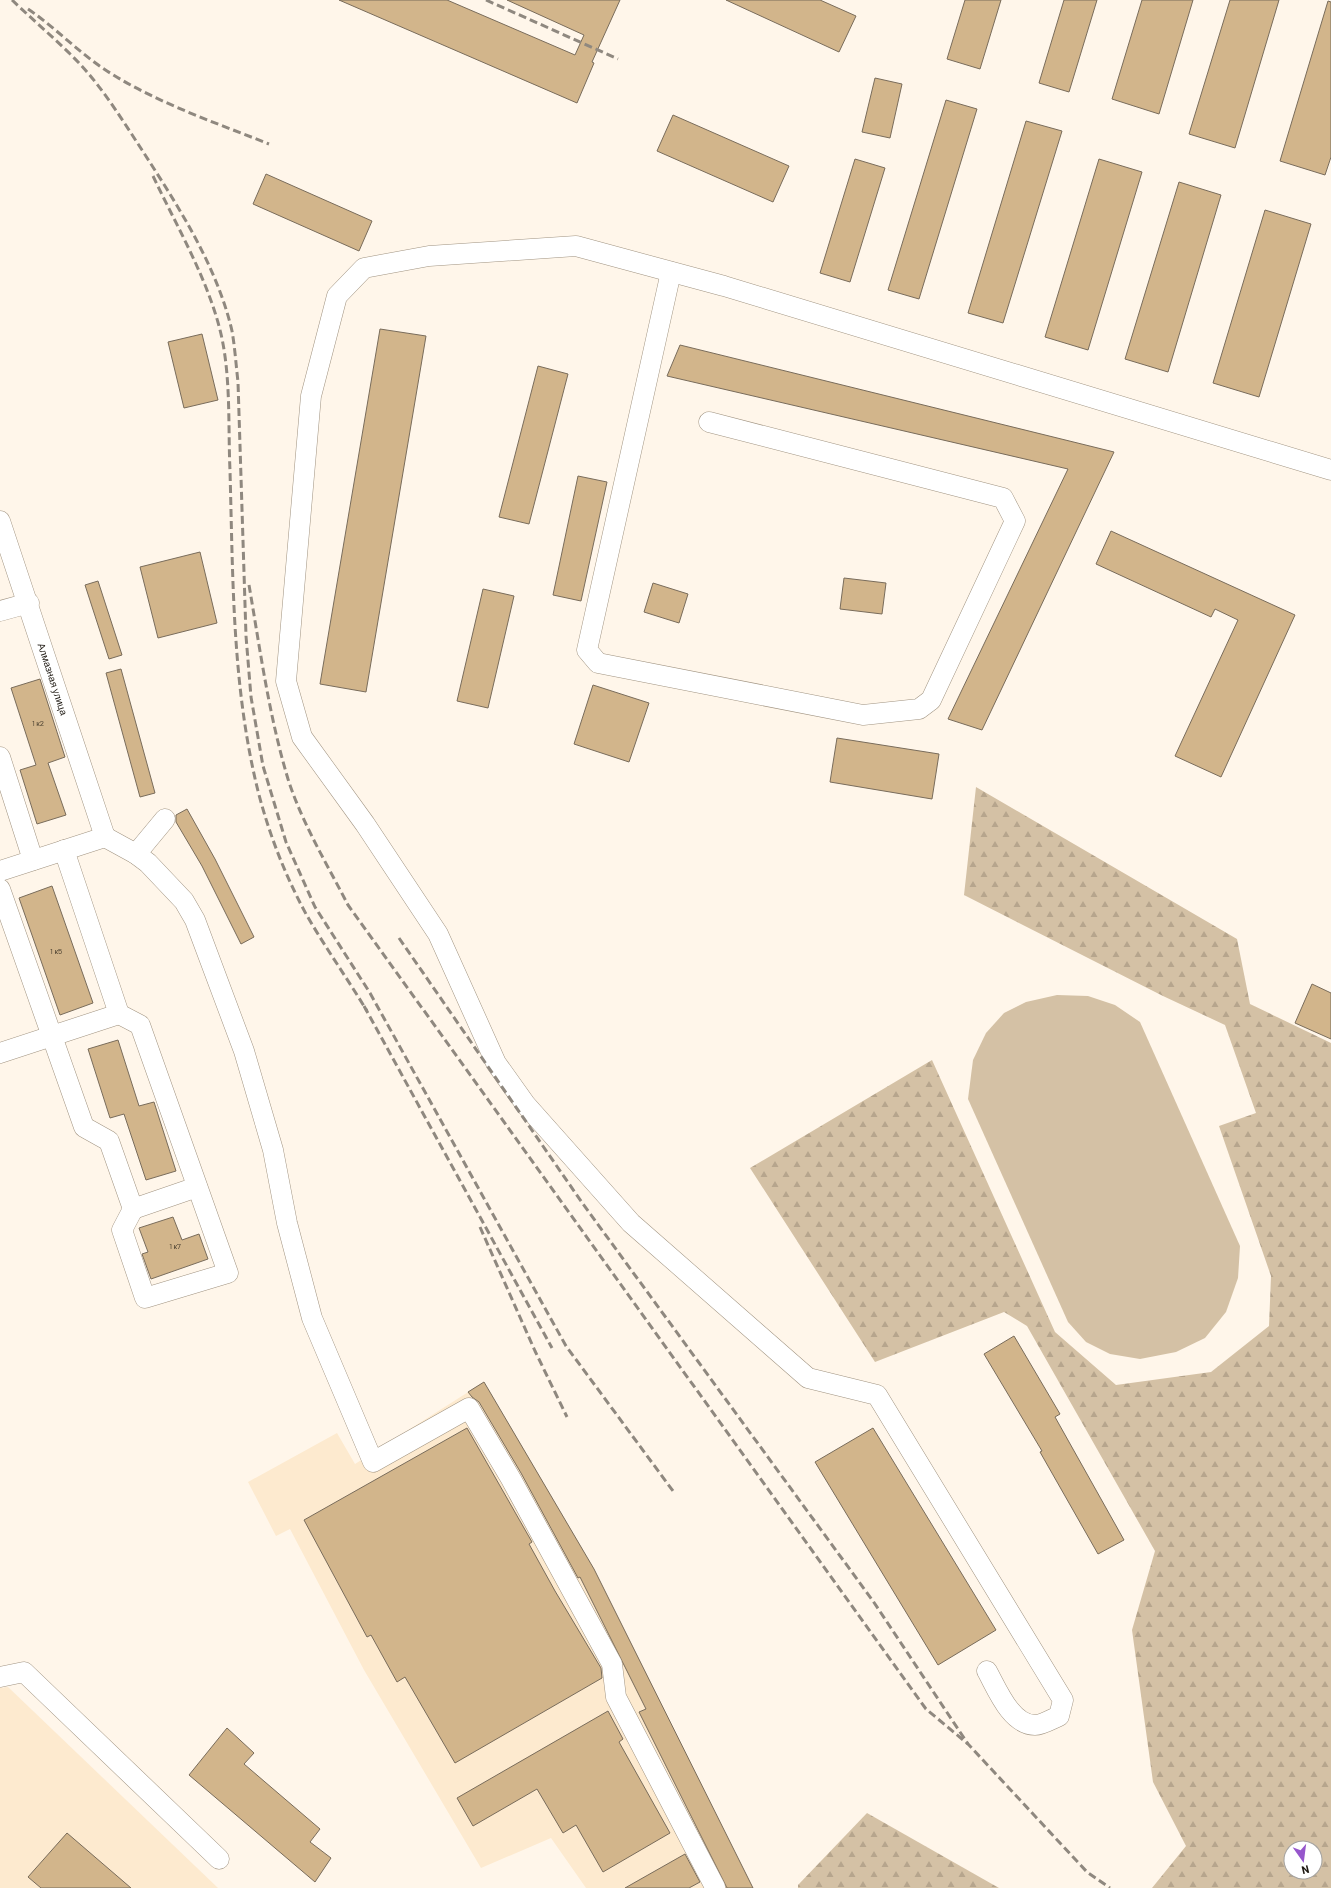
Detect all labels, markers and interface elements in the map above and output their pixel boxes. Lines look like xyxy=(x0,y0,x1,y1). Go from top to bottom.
street label: Алмазная улица xyxy=(36,641,70,717)
house number: 1 к2 xyxy=(32,718,44,728)
house number: 1 к5 xyxy=(50,946,62,956)
house number: 1 к7 xyxy=(169,1241,181,1251)
north arrow xyxy=(1283,1840,1323,1880)
text: N xyxy=(1300,1863,1311,1877)

